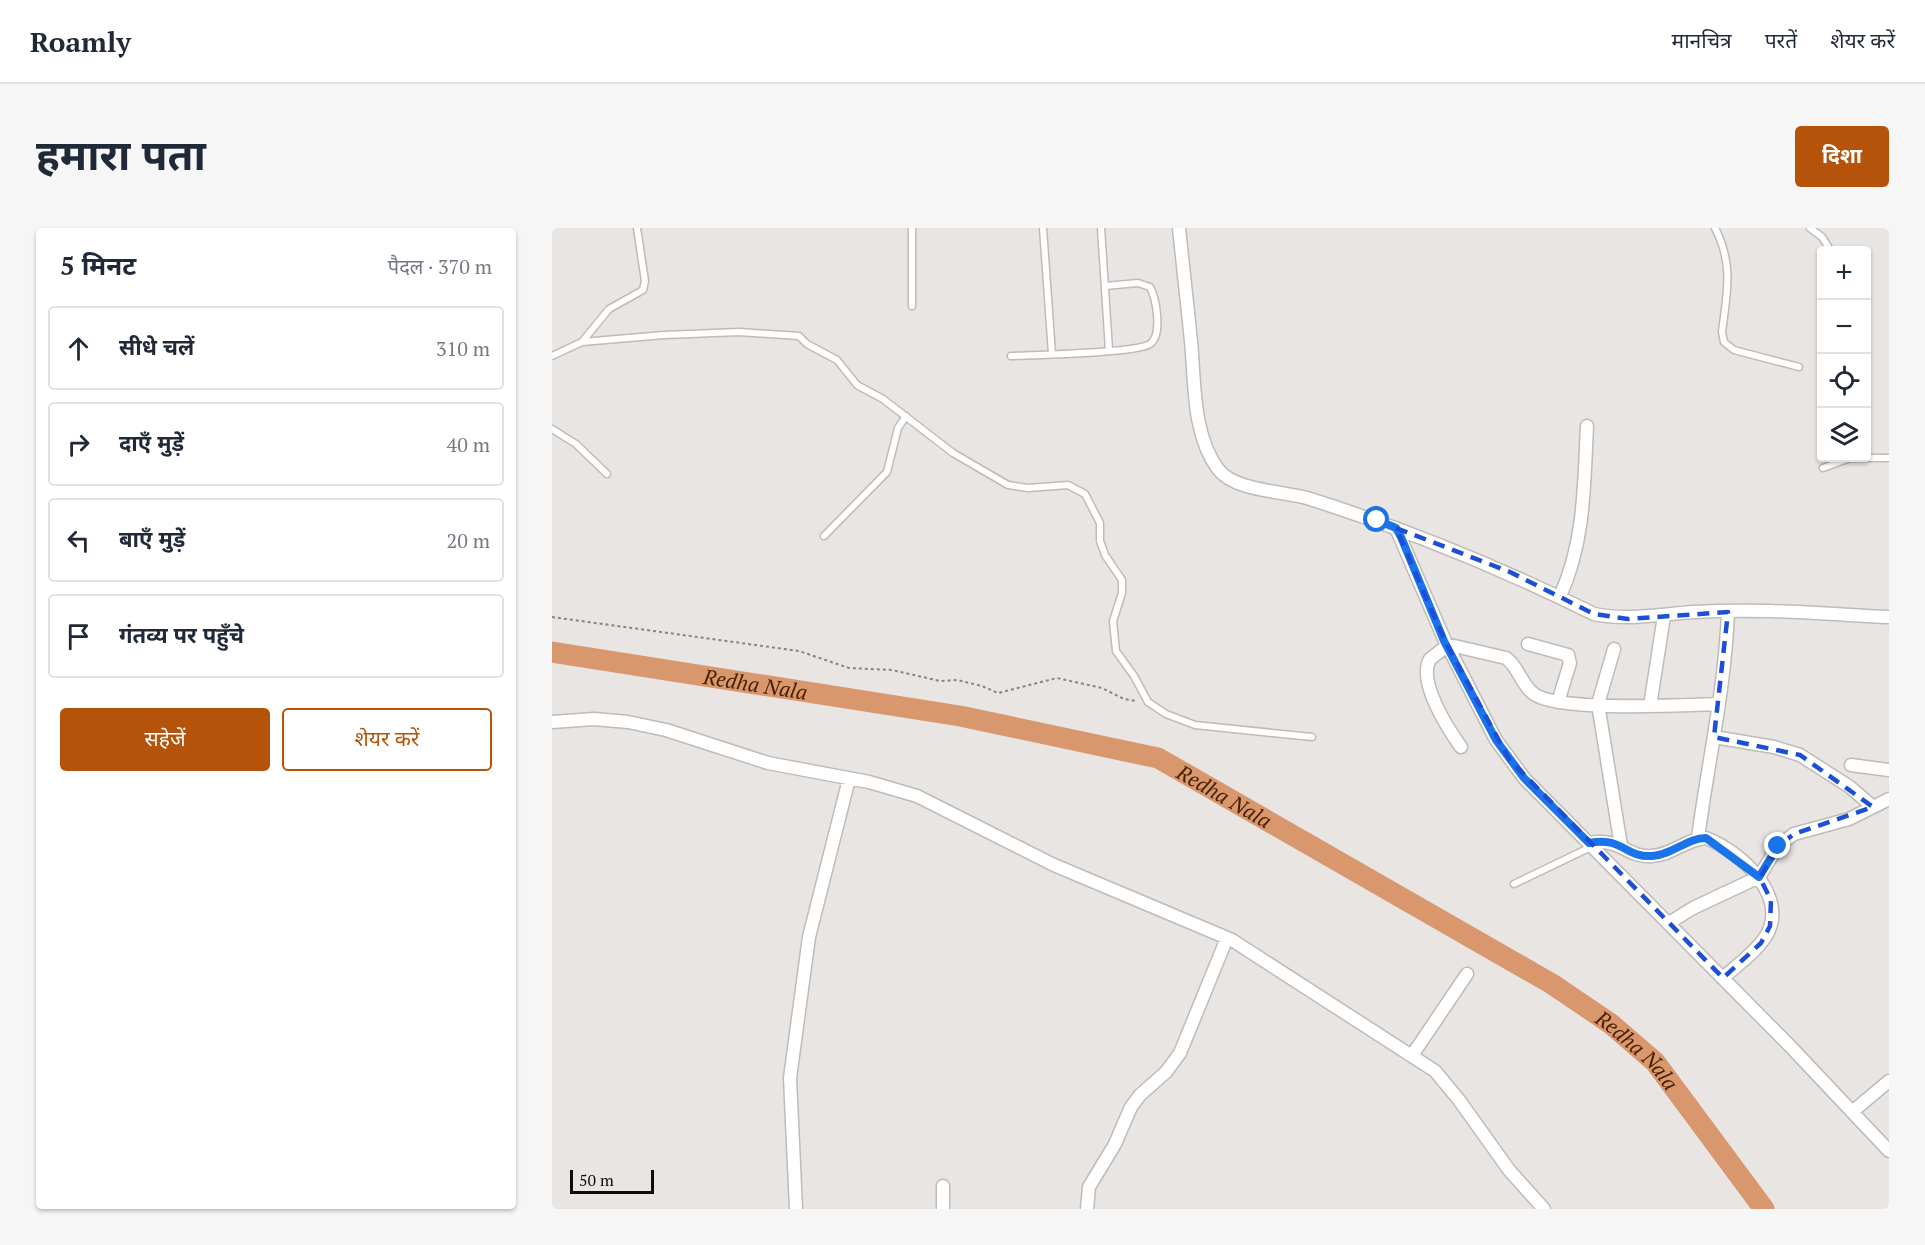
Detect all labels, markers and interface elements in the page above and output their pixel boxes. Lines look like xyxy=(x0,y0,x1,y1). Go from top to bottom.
text: Roamly xyxy=(30,23,131,60)
text: मानचित्र xyxy=(1672,26,1732,54)
text: परतें xyxy=(1765,26,1797,54)
text: शेयर करें xyxy=(1830,26,1895,54)
text: हमारा पता xyxy=(36,126,206,182)
button: दिशा xyxy=(1795,126,1889,187)
map controls xyxy=(1817,246,1871,462)
button: + xyxy=(1817,246,1871,300)
text: 5 मिनट xyxy=(60,248,136,282)
text: पैदल · 370 m xyxy=(388,253,492,280)
button: − xyxy=(1817,300,1871,354)
icon: ahead xyxy=(62,332,95,365)
text: सीधे चलें xyxy=(119,332,194,361)
text: 310 m xyxy=(436,335,490,362)
button: locate xyxy=(1817,354,1871,408)
button: layers xyxy=(1817,408,1871,462)
icon: right xyxy=(62,428,95,461)
text: दाएँ मुड़ें xyxy=(119,428,184,457)
text: 40 m xyxy=(447,431,490,458)
route start xyxy=(1363,506,1389,532)
icon: left xyxy=(62,524,95,557)
text: बाएँ मुड़ें xyxy=(119,524,185,553)
text: 20 m xyxy=(447,527,490,554)
icon: arrive xyxy=(62,620,95,653)
text: गंतव्य पर पहुँचे xyxy=(119,620,244,649)
water label: Redha Nala xyxy=(700,662,810,706)
button: सहेजें xyxy=(60,708,270,771)
button: शेयर करें xyxy=(282,708,492,771)
water label: Redha Nala xyxy=(1171,757,1277,834)
route end xyxy=(1764,832,1790,858)
water label: Redha Nala xyxy=(1590,1003,1685,1096)
scale bar xyxy=(570,1167,654,1194)
text: 50 m xyxy=(579,1169,614,1191)

